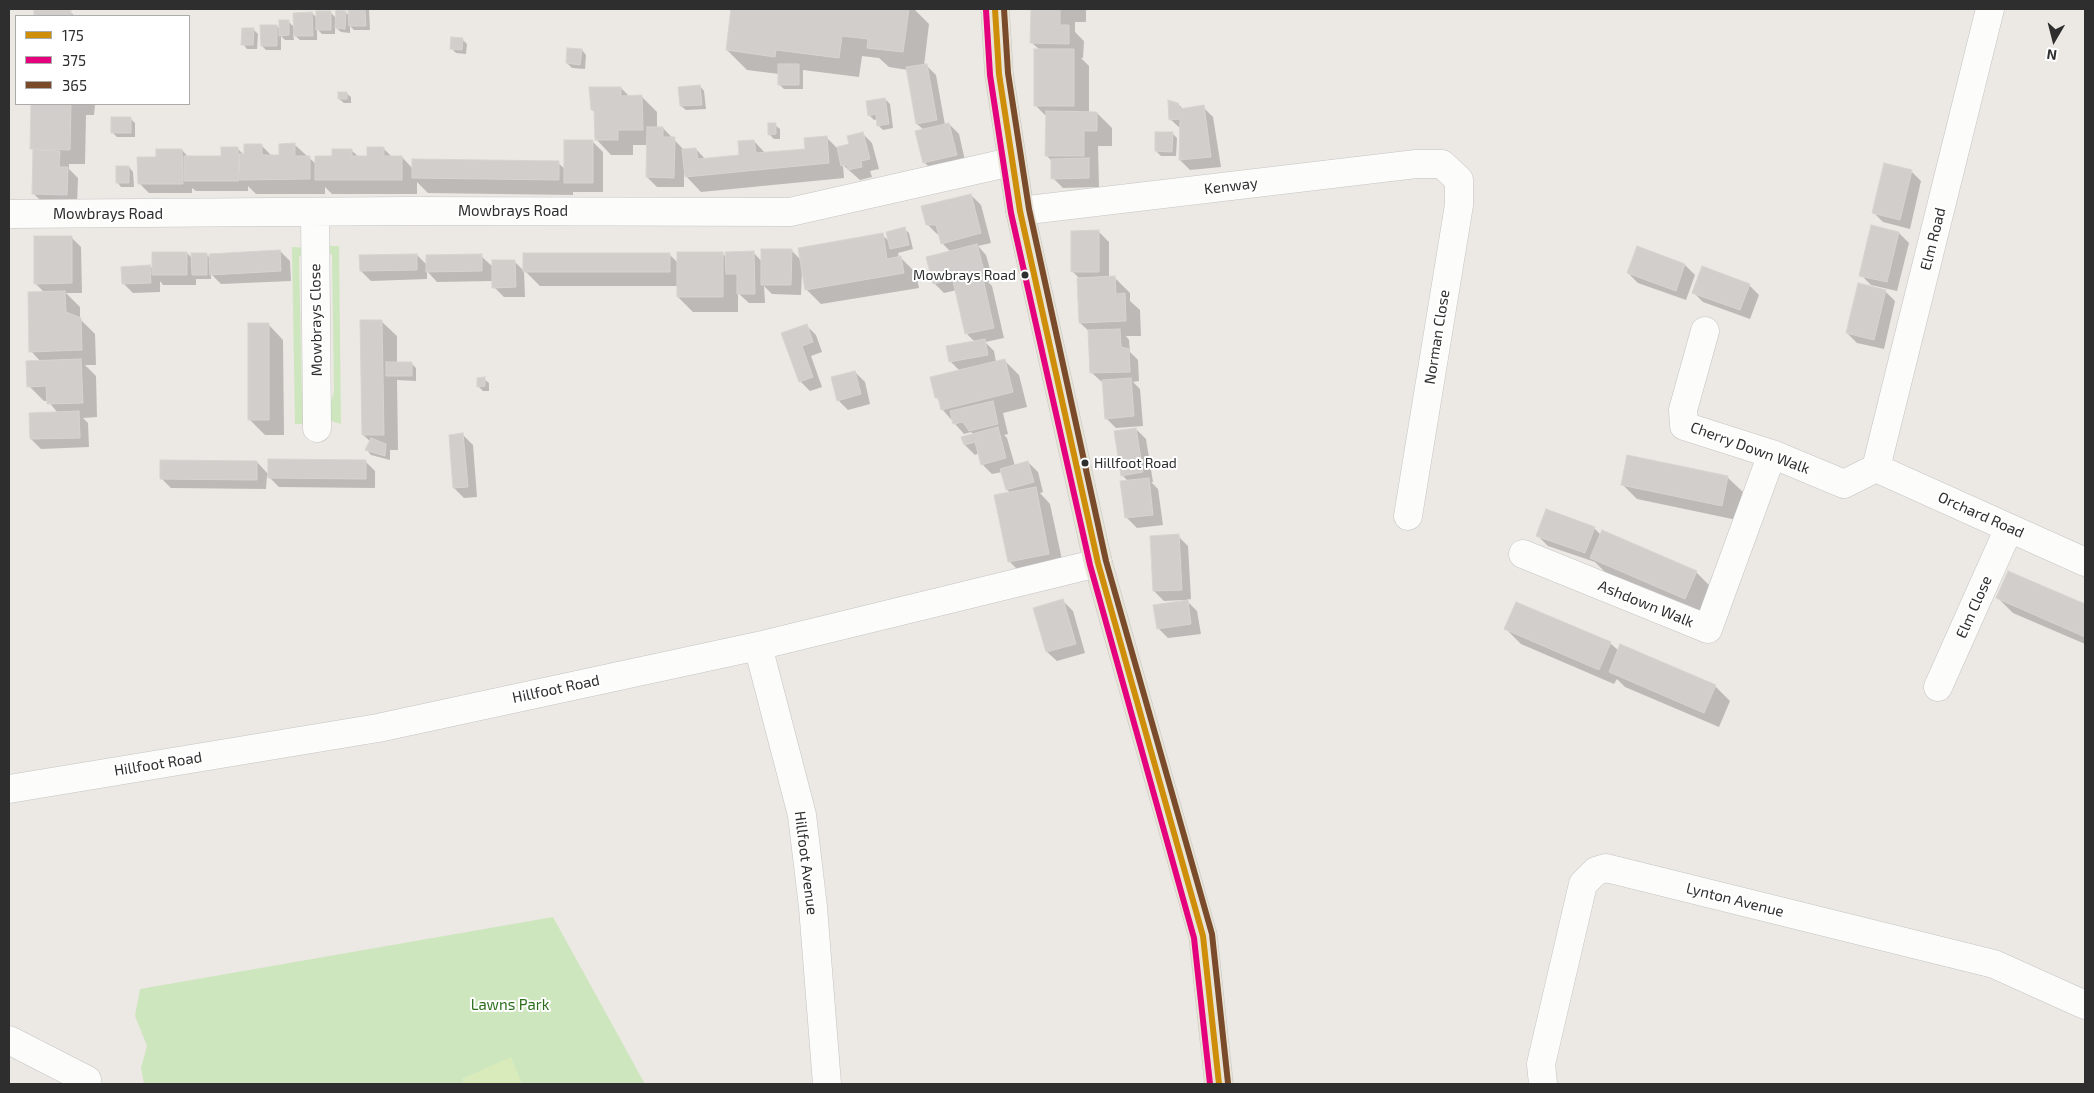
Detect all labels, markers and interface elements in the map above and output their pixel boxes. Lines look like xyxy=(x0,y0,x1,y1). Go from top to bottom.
legend xyxy=(15,15,190,105)
north arrow xyxy=(2029,15,2079,65)
text: 175 xyxy=(62,26,84,44)
text: N xyxy=(2046,46,2058,64)
text: 375 xyxy=(62,51,86,69)
text: 365 xyxy=(62,76,87,94)
street label: Kenway xyxy=(1203,174,1259,198)
street label: Mowbrays Road xyxy=(458,202,568,220)
street label: Mowbrays Road xyxy=(53,205,163,223)
street label: Elm Road xyxy=(1917,206,1949,272)
street label: Mowbrays Close xyxy=(306,263,326,377)
place label: Mowbrays Road xyxy=(913,267,1016,283)
marker: Mowbrays Road xyxy=(1020,270,1030,280)
street label: Norman Close xyxy=(1421,288,1453,386)
street label: Cherry Down Walk xyxy=(1688,418,1812,478)
place label: Hillfoot Road xyxy=(1094,455,1177,471)
marker: Hillfoot Road xyxy=(1080,458,1090,468)
street label: Orchard Road xyxy=(1935,488,2027,542)
street label: Elm Close xyxy=(1952,573,1996,641)
street label: Ashdown Walk xyxy=(1596,577,1696,631)
street label: Hillfoot Road xyxy=(511,671,601,707)
street label: Hillfoot Road xyxy=(113,748,203,780)
street label: Hillfoot Avenue xyxy=(791,810,821,916)
street label: Lynton Avenue xyxy=(1684,879,1786,921)
park label: Lawns Park xyxy=(471,996,549,1014)

